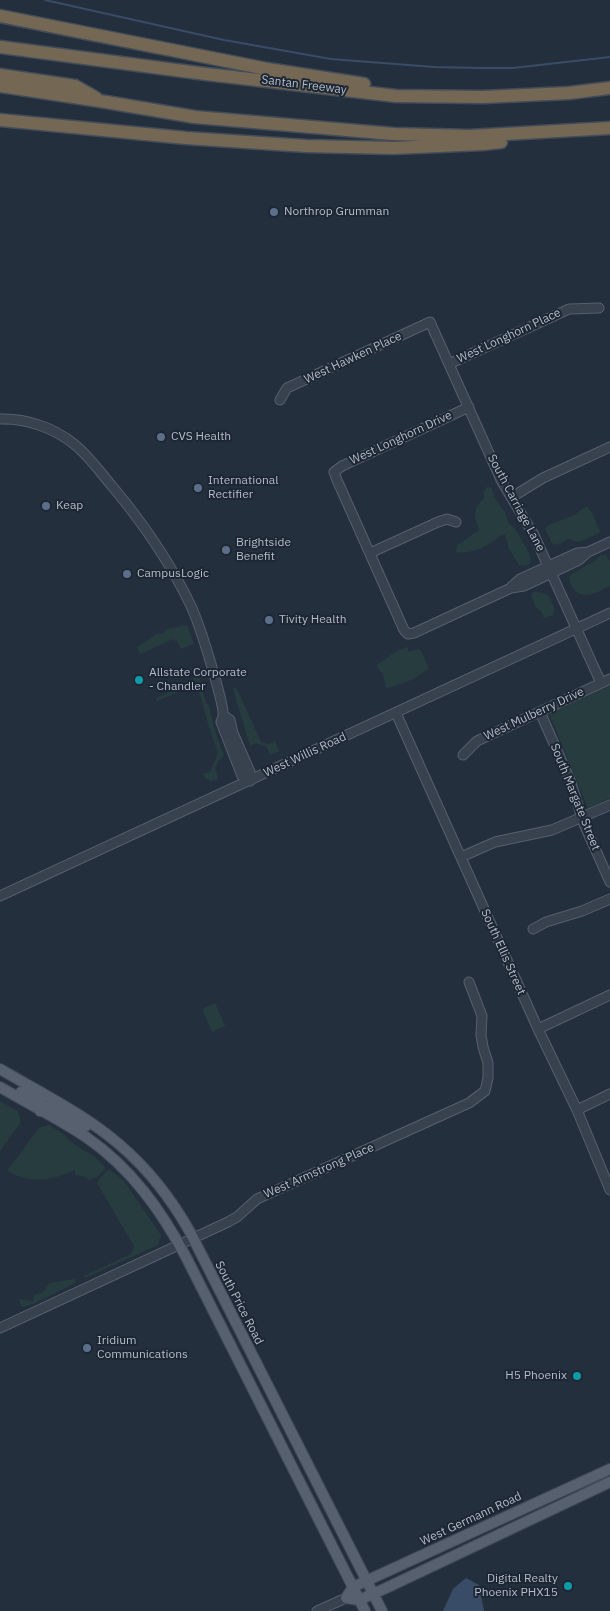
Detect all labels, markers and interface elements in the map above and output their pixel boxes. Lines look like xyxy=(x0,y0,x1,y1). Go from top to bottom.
street label: Santan Freeway xyxy=(261,73,347,97)
place label: Northrop Grumman xyxy=(284,205,389,219)
marker: Northrop Grumman xyxy=(268,206,280,218)
street label: West Longhorn Place xyxy=(455,306,563,366)
street label: West Hawken Place xyxy=(302,329,404,387)
street label: West Longhorn Drive xyxy=(348,408,454,468)
place label: CVS Health xyxy=(171,430,231,444)
marker: CVS Health xyxy=(155,431,167,443)
street label: South Carriage Lane xyxy=(484,452,548,554)
place label: International Rectifier xyxy=(208,474,278,502)
marker: International Rectifier xyxy=(192,482,204,494)
place label: Keap xyxy=(56,499,83,513)
marker: Keap xyxy=(40,500,52,512)
place label: Brightside Benefit xyxy=(236,536,291,564)
marker: Brightside Benefit xyxy=(220,544,232,556)
place label: CampusLogic xyxy=(137,567,209,581)
marker: CampusLogic xyxy=(121,568,133,580)
place label: Tivity Health xyxy=(279,613,347,627)
marker: Tivity Health xyxy=(263,614,275,626)
place label: Allstate Corporate - Chandler xyxy=(149,666,247,694)
marker: Allstate Corporate - Chandler xyxy=(133,674,145,686)
street label: West Mulberry Drive xyxy=(482,684,586,744)
street label: West Willis Road xyxy=(261,730,349,780)
street label: South Margate Street xyxy=(547,742,603,852)
street label: South Ellis Street xyxy=(478,907,528,997)
street label: West Armstrong Place xyxy=(262,1140,376,1202)
street label: South Price Road xyxy=(212,1259,266,1347)
place label: Iridium Communications xyxy=(97,1334,188,1362)
marker: Iridium Communications xyxy=(81,1342,93,1354)
place label: H5 Phoenix xyxy=(505,1369,567,1383)
marker: H5 Phoenix xyxy=(571,1370,583,1382)
street label: West Germann Road xyxy=(418,1489,524,1549)
place label: Digital Realty Phoenix PHX15 xyxy=(474,1572,558,1600)
marker: Digital Realty Phoenix PHX15 xyxy=(562,1580,574,1592)

